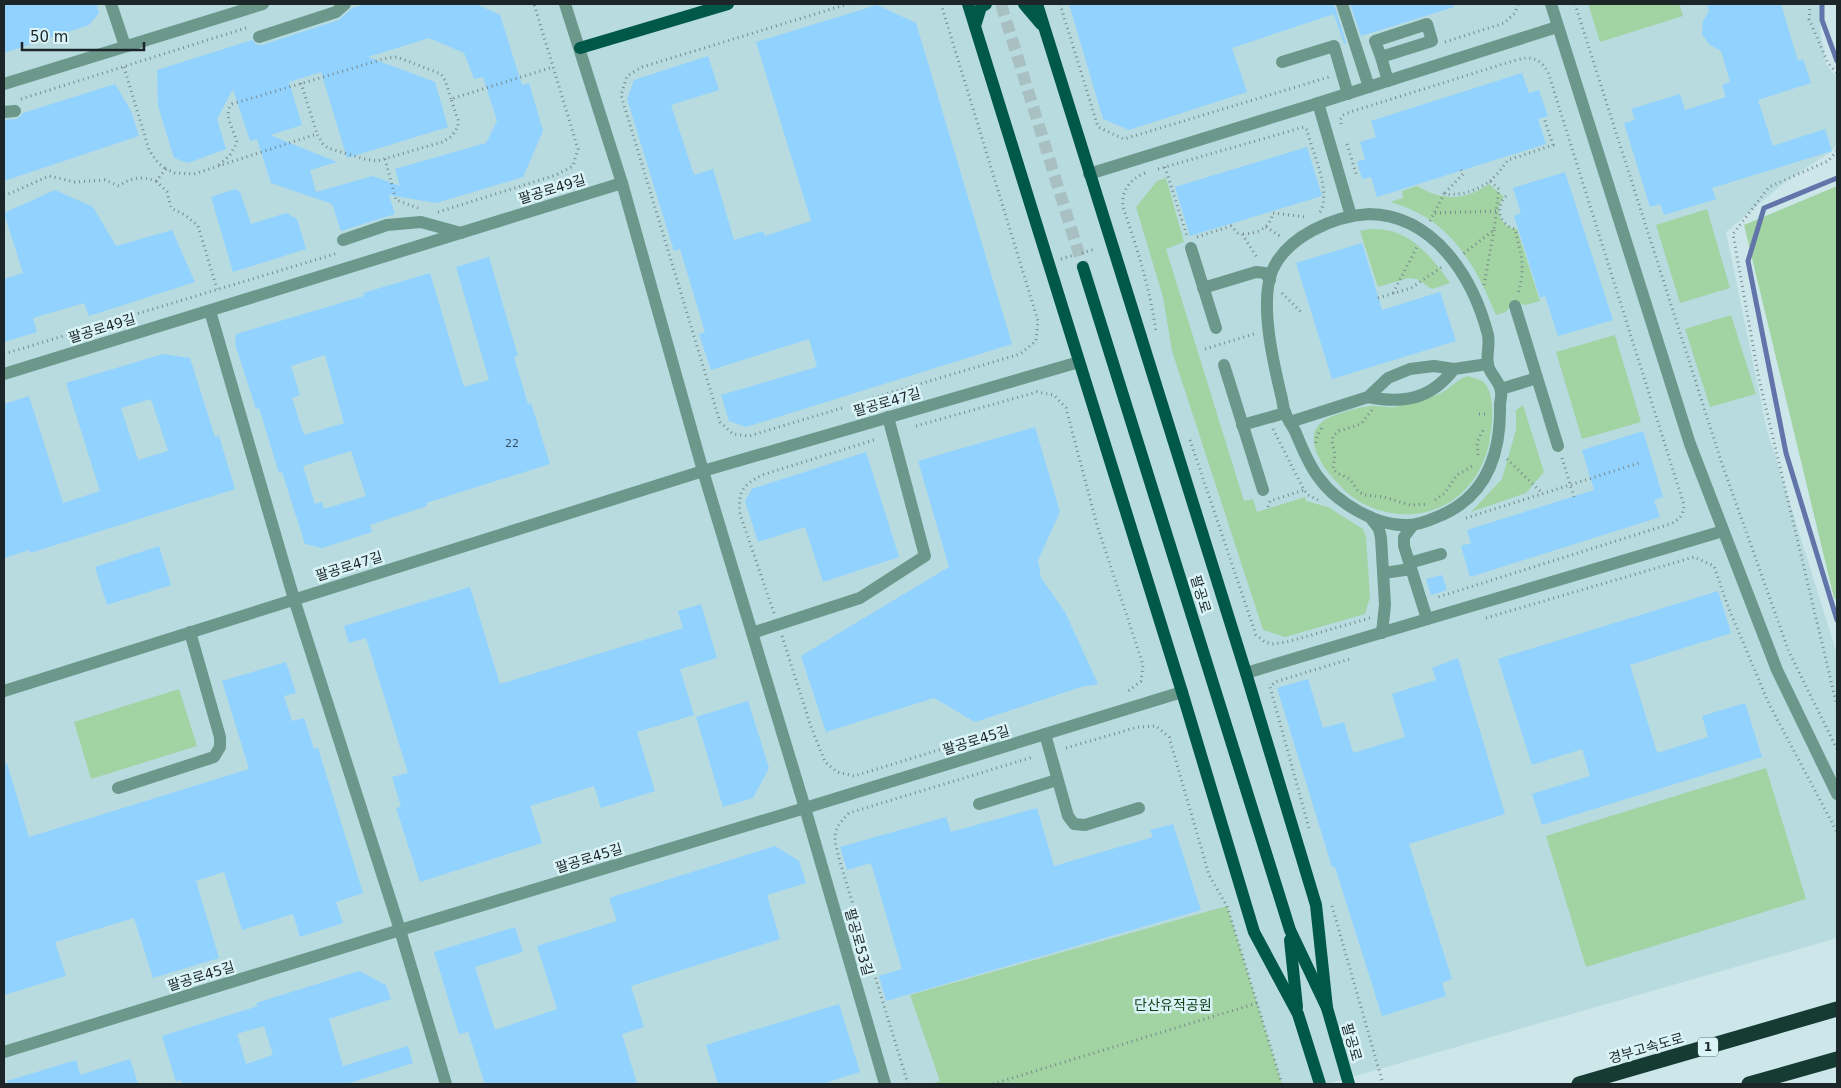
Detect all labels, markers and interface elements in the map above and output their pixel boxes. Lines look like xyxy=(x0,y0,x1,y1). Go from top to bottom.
scale bar xyxy=(22,20,145,52)
text: 50 m xyxy=(30,28,68,46)
street label: 팔공로49길 xyxy=(517,171,587,207)
street label: 팔공로49길 xyxy=(67,310,137,346)
street label: 팔공로47길 xyxy=(851,385,923,419)
house number: 22 xyxy=(505,437,519,450)
street label: 팔공로47길 xyxy=(314,548,384,584)
street label: 팔공로 xyxy=(1188,573,1214,615)
street label: 팔공로45길 xyxy=(941,722,1011,758)
street label: 팔공로45길 xyxy=(554,840,624,876)
street label: 팔공로53길 xyxy=(842,906,876,978)
street label: 팔공로45길 xyxy=(166,958,236,994)
park label: 단산유적공원 xyxy=(1134,997,1212,1013)
street label: 팔공로 xyxy=(1339,1021,1365,1063)
street label: 경부고속도로 xyxy=(1607,1030,1685,1066)
road number: 1 xyxy=(1698,1038,1718,1056)

